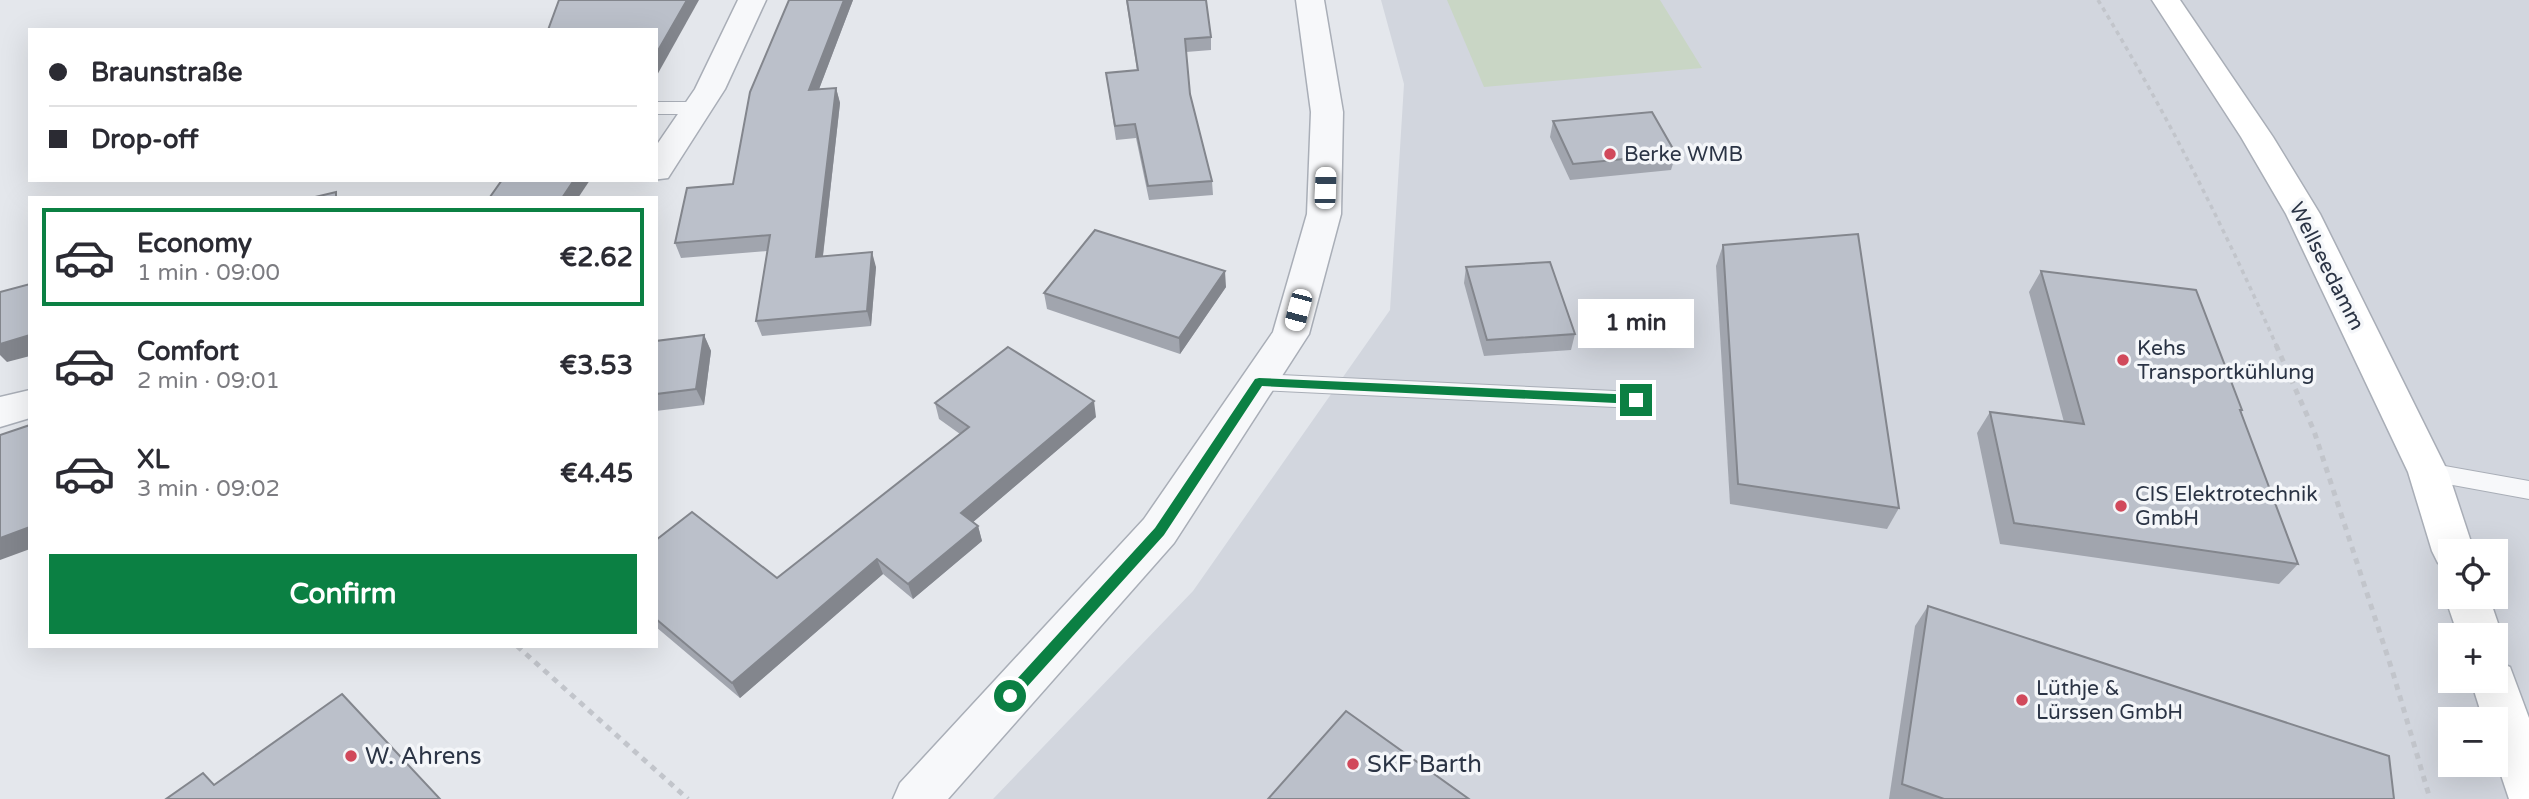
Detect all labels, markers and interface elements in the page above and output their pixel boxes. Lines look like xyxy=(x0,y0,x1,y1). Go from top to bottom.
text: Braunstraße xyxy=(91,57,242,88)
text: Drop-off xyxy=(91,124,198,155)
place label: Berke WMB xyxy=(1624,142,1743,167)
marker: Berke WMB xyxy=(1602,146,1618,162)
car xyxy=(1314,167,1337,209)
street label: Wellseedamm xyxy=(2284,198,2369,334)
icon: car xyxy=(53,226,116,289)
text: Economy xyxy=(137,228,252,259)
text: €2.62 xyxy=(560,242,633,273)
text: 1 min · 09:00 xyxy=(137,259,280,287)
car xyxy=(1283,287,1314,333)
callout: 1 min xyxy=(1578,298,1694,348)
text: 1 min xyxy=(1605,309,1667,337)
icon: car xyxy=(53,334,116,397)
text: Comfort xyxy=(137,336,239,367)
place label: Kehs Transportkühlung xyxy=(2137,336,2314,385)
text: €3.53 xyxy=(560,350,633,381)
marker: Kehs Transportkühlung xyxy=(2115,352,2131,368)
text: 2 min · 09:01 xyxy=(137,367,280,395)
route end xyxy=(1620,384,1652,416)
icon: car xyxy=(53,442,116,505)
text: XL xyxy=(137,444,169,475)
text: €4.45 xyxy=(560,458,633,489)
text: 3 min · 09:02 xyxy=(137,475,280,503)
place label: CIS Elektrotechnik GmbH xyxy=(2135,482,2318,531)
marker: CIS Elektrotechnik GmbH xyxy=(2113,498,2129,514)
map controls xyxy=(2438,539,2508,777)
button: locate xyxy=(2438,539,2508,609)
button: Confirm xyxy=(49,554,637,634)
button: + xyxy=(2438,623,2508,693)
place label: Lüthje & Lürssen GmbH xyxy=(2036,676,2183,725)
route start xyxy=(994,680,1026,712)
marker: Lüthje & Lürssen GmbH xyxy=(2014,692,2030,708)
button: − xyxy=(2438,707,2508,777)
place label: W. Ahrens xyxy=(365,742,481,771)
marker: W. Ahrens xyxy=(343,748,359,764)
place label: SKF Barth xyxy=(1367,750,1482,779)
marker: SKF Barth xyxy=(1345,756,1361,772)

